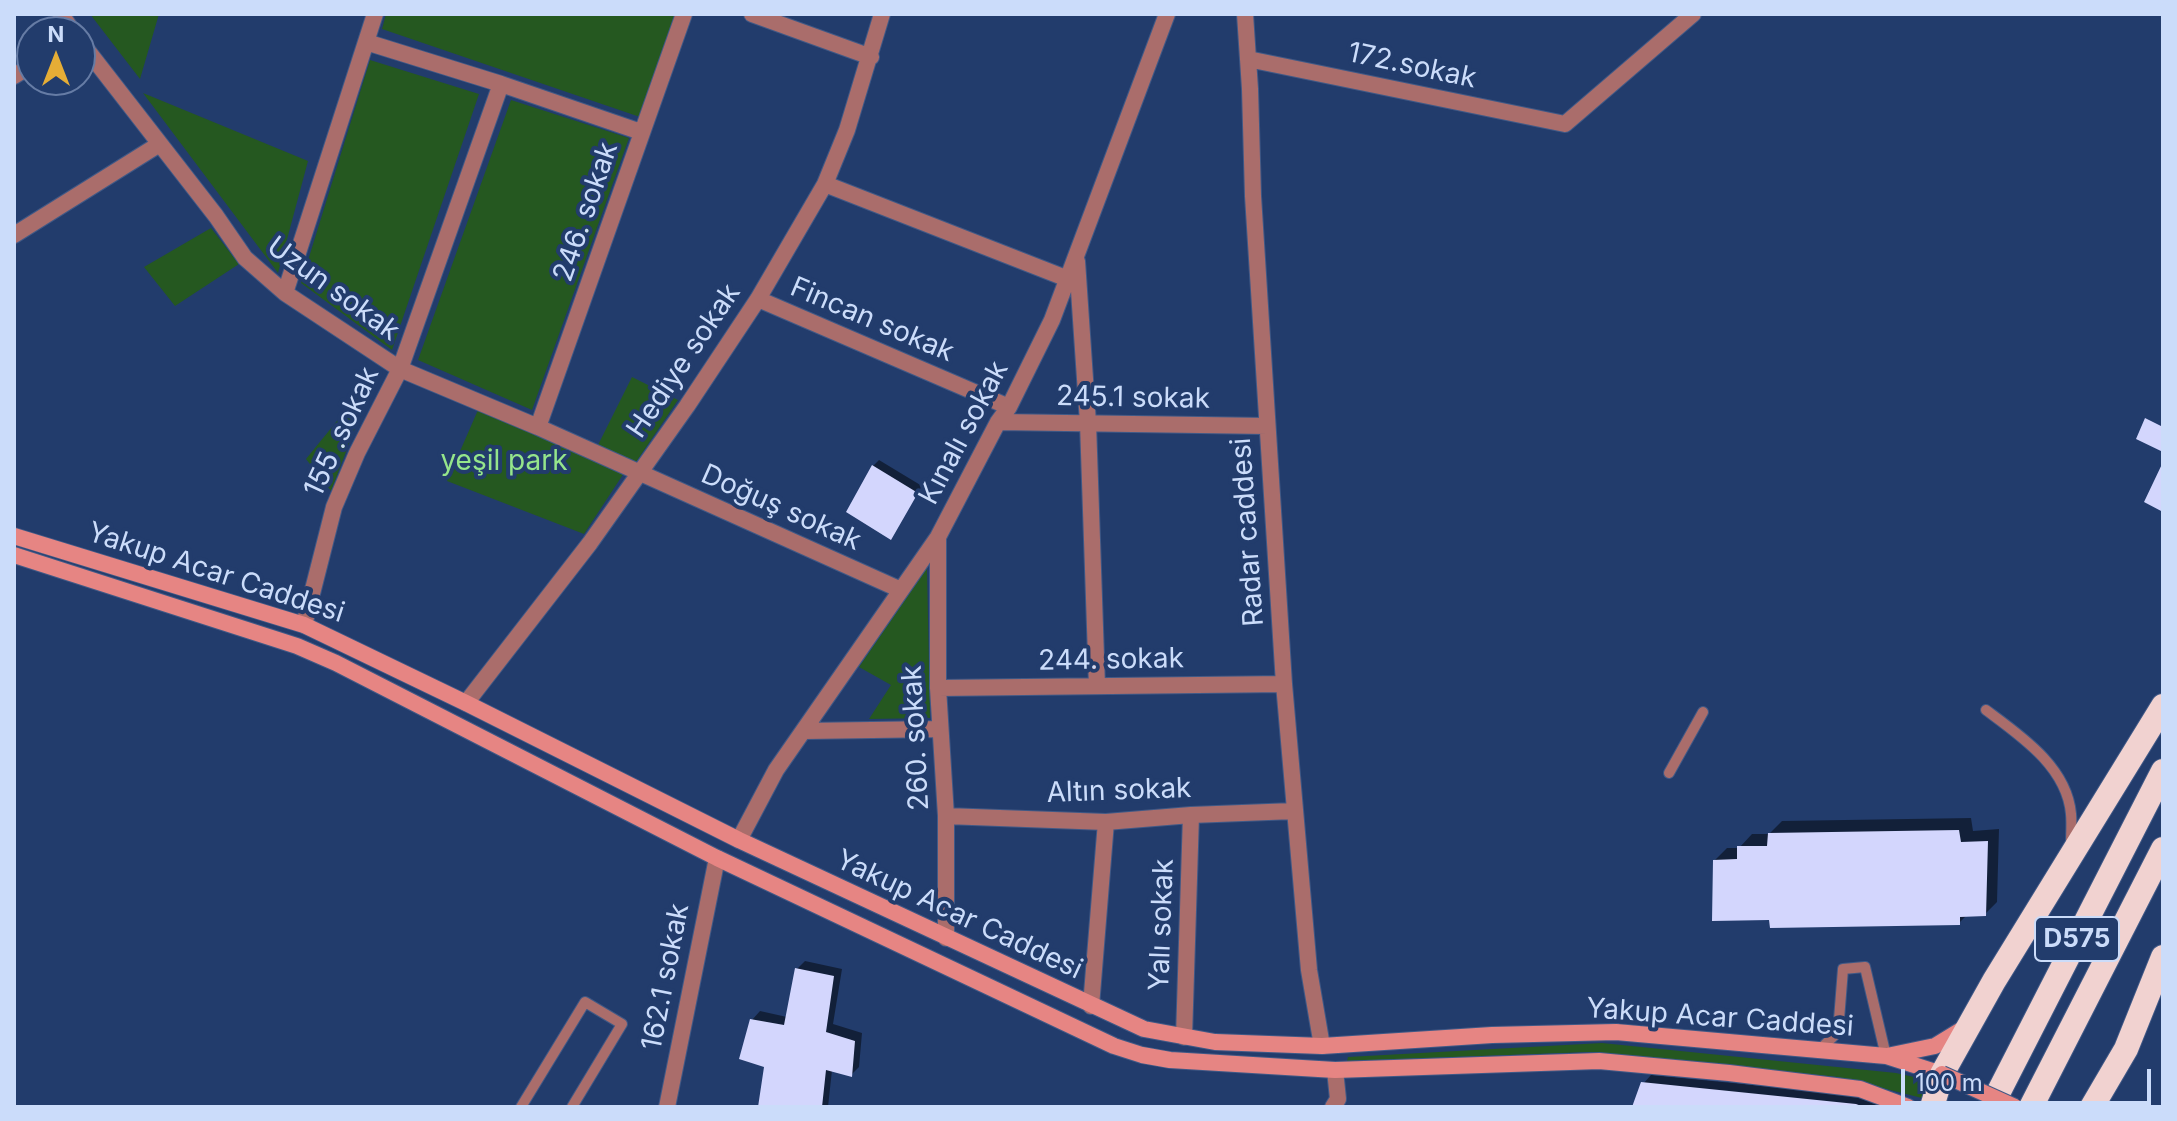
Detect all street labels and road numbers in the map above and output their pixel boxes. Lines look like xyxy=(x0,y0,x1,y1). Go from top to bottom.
street label: 172.sokak xyxy=(1345,36,1479,96)
street label: 246. sokak xyxy=(546,138,626,286)
street label: Uzun sokak xyxy=(260,230,406,348)
street label: Fincan sokak xyxy=(785,270,959,370)
street label: Hediye sokak xyxy=(620,278,748,444)
street label: Kınalı sokak xyxy=(912,355,1016,511)
street label: 155 .sokak xyxy=(297,362,387,502)
street label: 245.1 sokak xyxy=(1056,380,1210,416)
street label: Radar caddesi xyxy=(1225,437,1271,627)
street label: Doğuş sokak xyxy=(696,458,866,558)
street label: Yakup Acar Caddesi xyxy=(83,516,349,630)
street label: 244. sokak xyxy=(1038,642,1184,678)
street label: 260. sokak xyxy=(895,665,937,811)
street label: Altın sokak xyxy=(1046,772,1192,810)
street label: Yakup Acar Caddesi xyxy=(831,843,1087,987)
street label: Yalı sokak xyxy=(1143,858,1181,992)
street label: 162.1 sokak xyxy=(635,901,697,1053)
road number: D575 xyxy=(2035,917,2119,961)
street label: Yakup Acar Caddesi xyxy=(1585,992,1855,1044)

